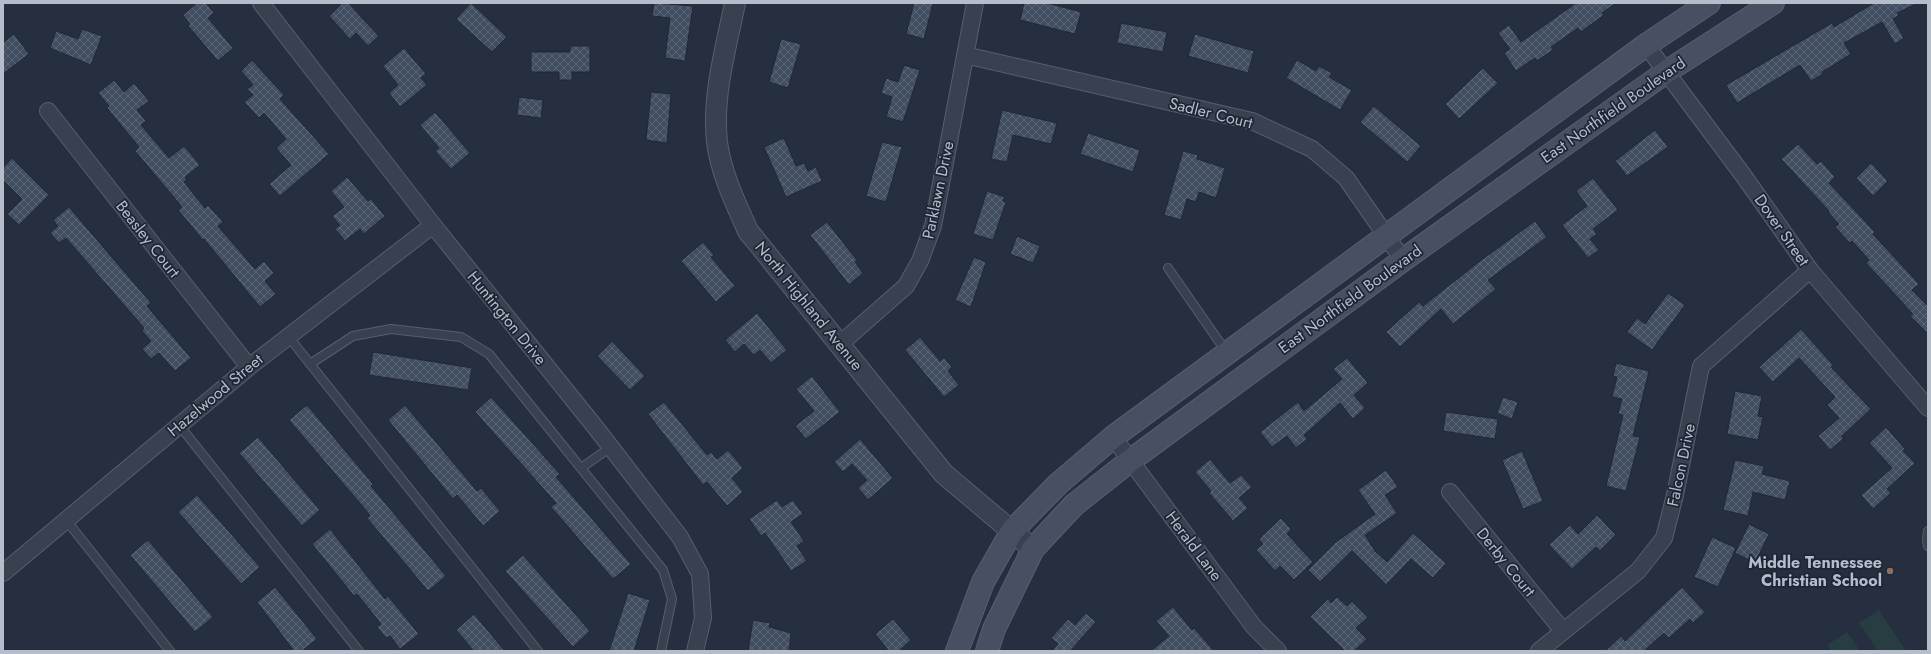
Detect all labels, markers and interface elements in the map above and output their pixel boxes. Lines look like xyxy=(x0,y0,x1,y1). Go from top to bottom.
street label: East Northfield Boulevard xyxy=(1536,51,1690,169)
street label: Sadler Court xyxy=(1167,92,1255,135)
street label: Parklawn Drive xyxy=(916,139,960,241)
street label: Dover Street xyxy=(1749,189,1815,271)
street label: Beasley Court xyxy=(111,196,186,283)
street label: North Highland Avenue xyxy=(750,236,868,376)
street label: East Northfield Boulevard xyxy=(1274,239,1426,359)
street label: Huntington Drive xyxy=(462,266,552,370)
street label: Hazelwood Street xyxy=(162,348,268,442)
street label: Falcon Drive xyxy=(1661,421,1701,509)
street label: Herald Lane xyxy=(1160,506,1228,586)
street label: Derby Court xyxy=(1471,523,1541,602)
place label: Middle Tennessee Christian School xyxy=(1748,551,1882,592)
marker: Middle Tennessee Christian School xyxy=(1885,566,1895,576)

